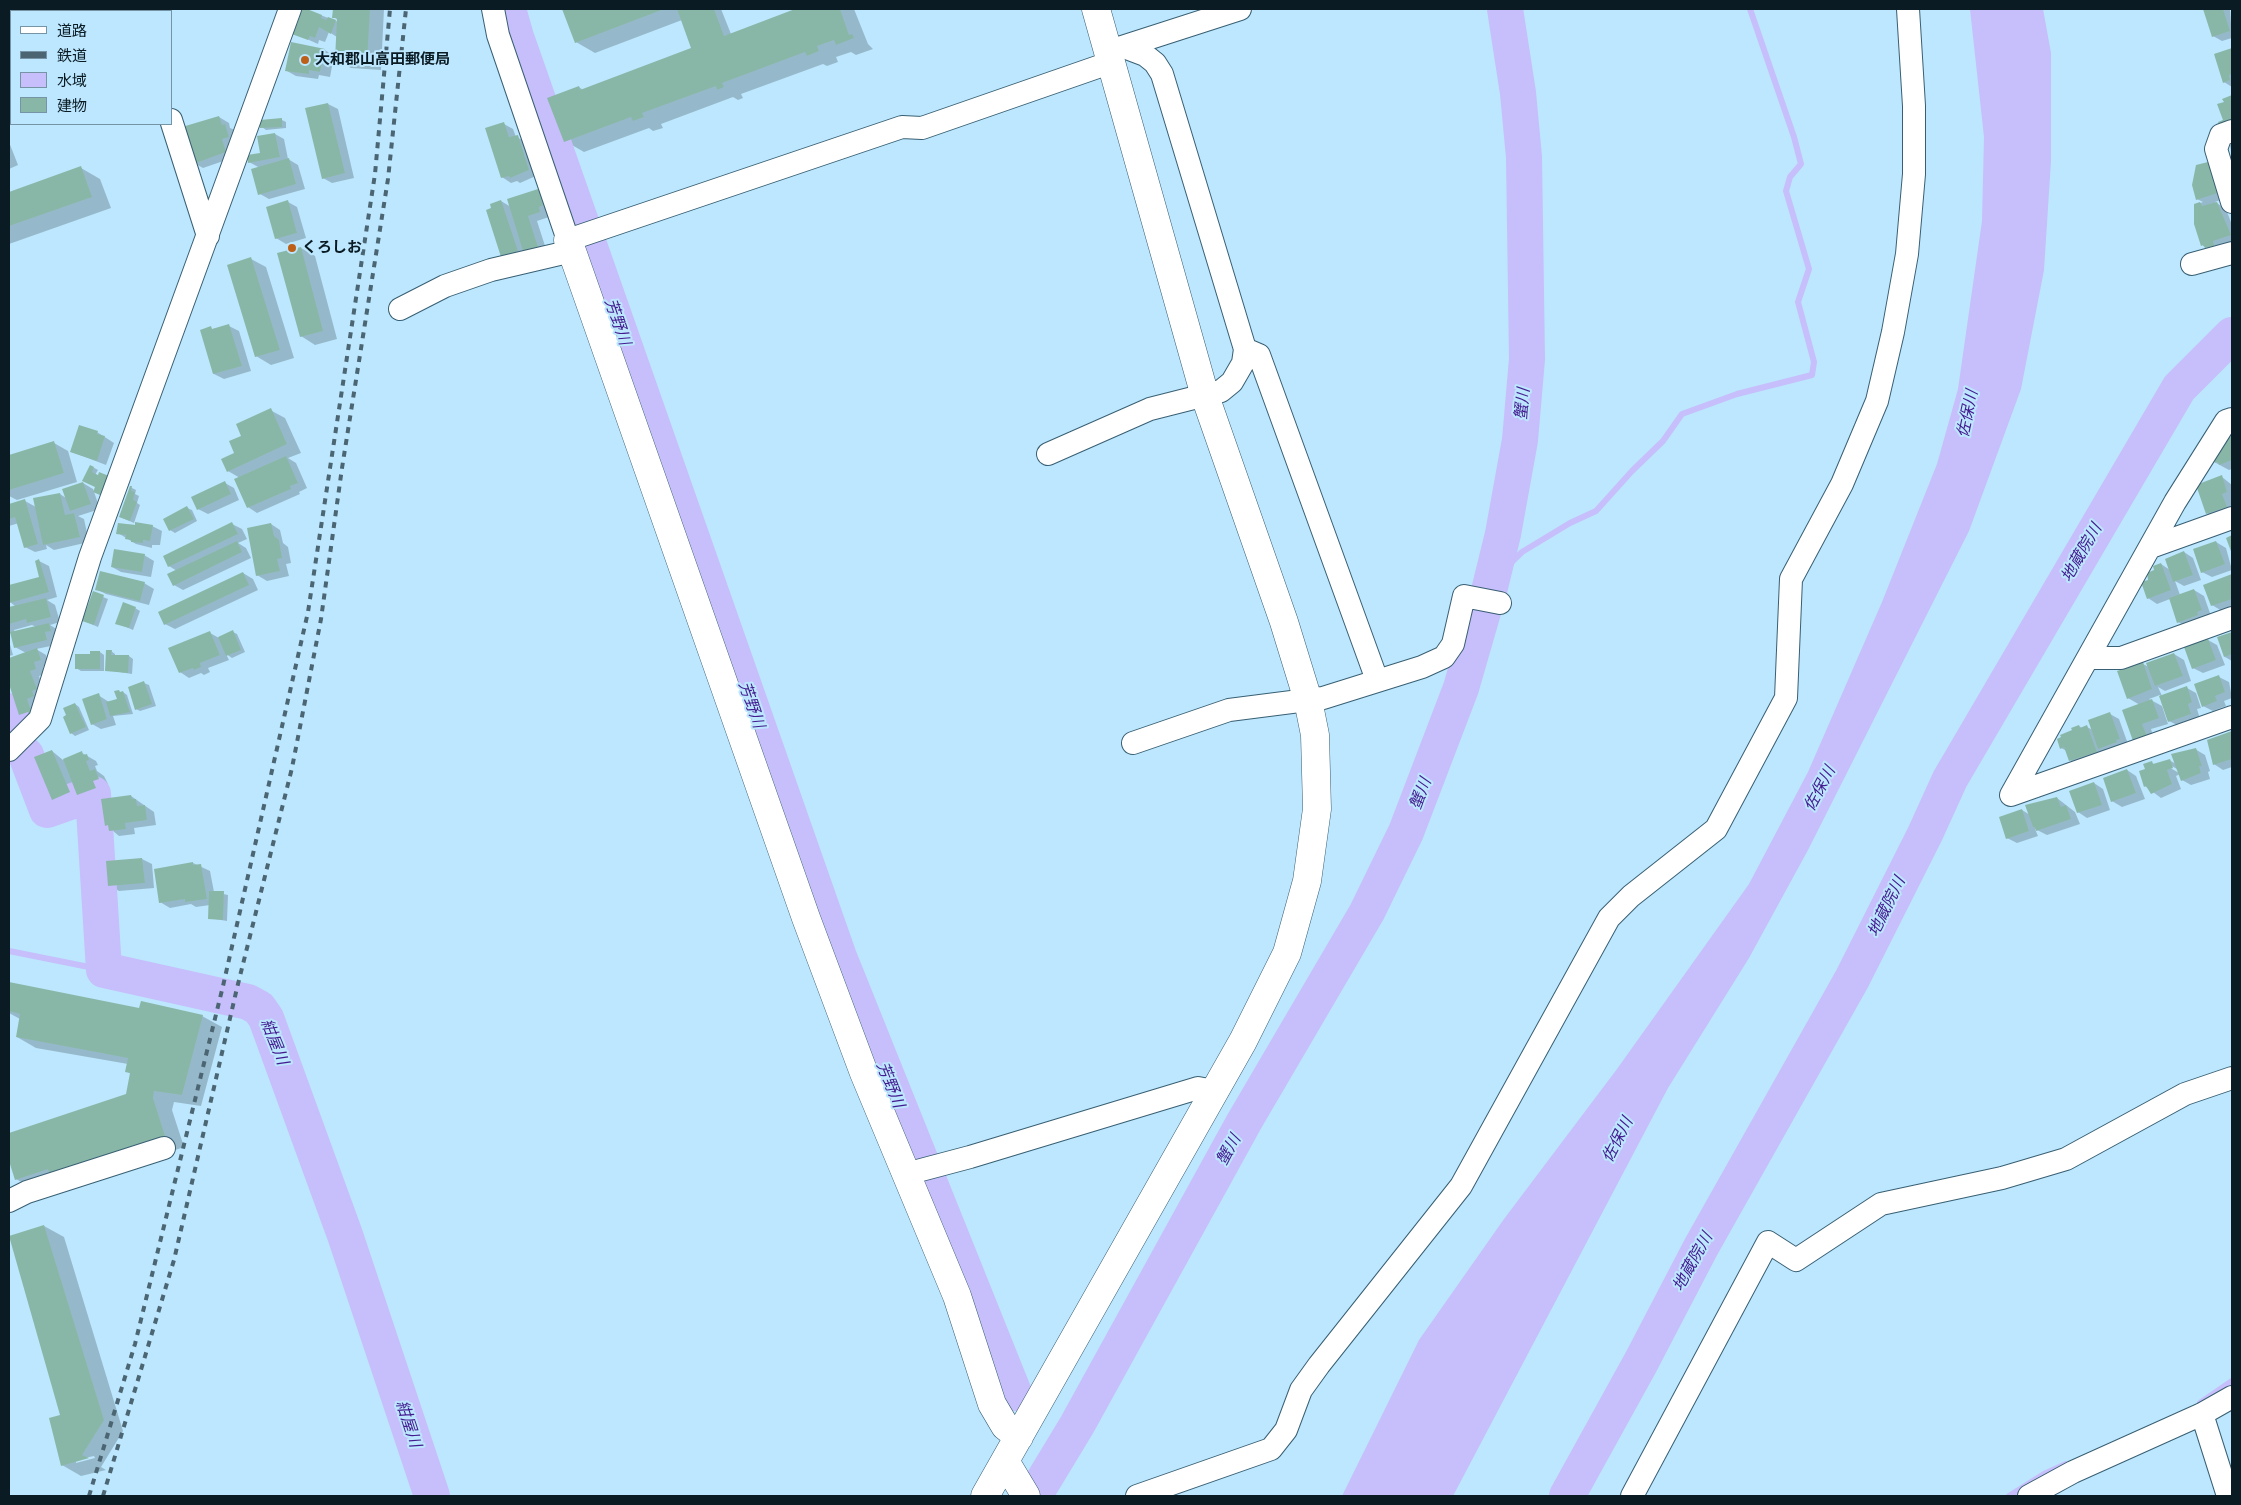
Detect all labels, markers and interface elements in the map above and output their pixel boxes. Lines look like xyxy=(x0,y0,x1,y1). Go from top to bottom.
legend xyxy=(10,10,172,125)
text: 道路 xyxy=(57,22,87,40)
text: 鉄道 xyxy=(57,47,87,65)
place label: 大和郡山高田郵便局 xyxy=(315,51,450,69)
marker: 大和郡山高田郵便局 xyxy=(299,54,311,66)
text: 水域 xyxy=(57,72,87,90)
text: 建物 xyxy=(57,97,87,115)
place label: くろしお xyxy=(302,239,362,257)
marker: くろしお xyxy=(286,242,298,254)
water label: 芳野川 xyxy=(600,296,634,348)
water label: 蟹川 xyxy=(1512,387,1534,421)
water label: 佐保川 xyxy=(1954,389,1982,439)
water label: 地蔵院川 xyxy=(2058,520,2106,586)
water label: 芳野川 xyxy=(734,679,768,731)
water label: 佐保川 xyxy=(1800,763,1840,815)
water label: 蟹川 xyxy=(1406,776,1436,812)
water label: 地蔵院川 xyxy=(1864,874,1910,940)
water label: 紺屋川 xyxy=(256,1016,292,1068)
water label: 芳野川 xyxy=(872,1059,908,1111)
water label: 佐保川 xyxy=(1599,1114,1637,1166)
water label: 蟹川 xyxy=(1213,1131,1245,1169)
water label: 地蔵院川 xyxy=(1669,1229,1717,1295)
water label: 紺屋川 xyxy=(391,1398,425,1450)

